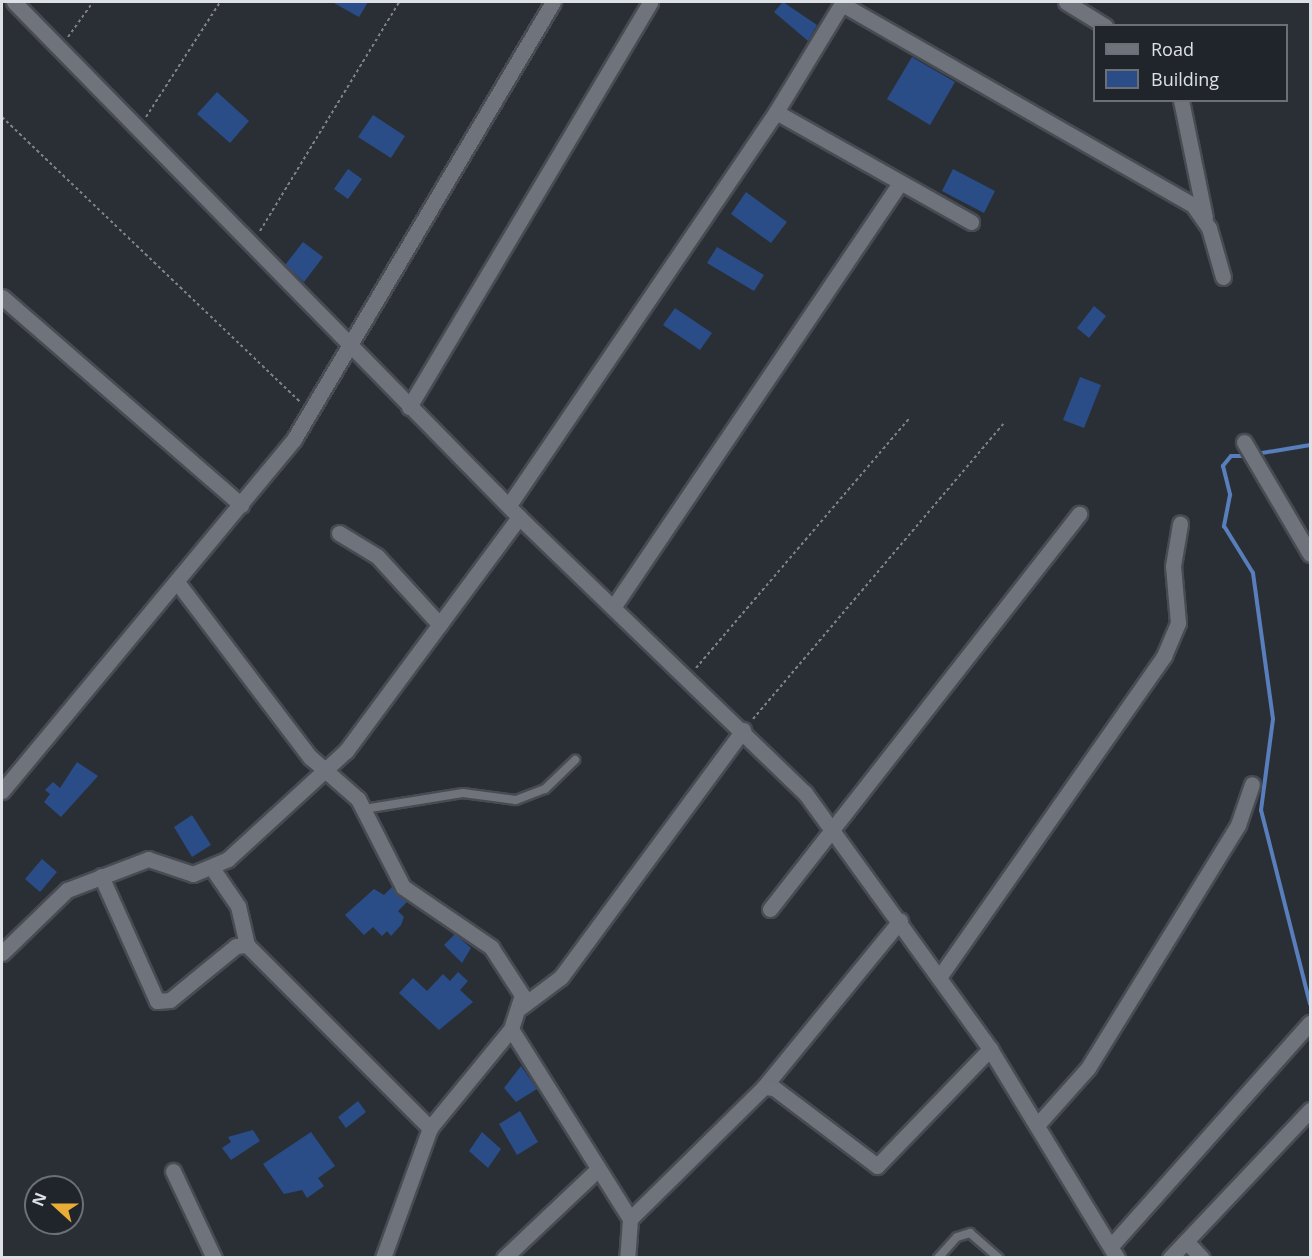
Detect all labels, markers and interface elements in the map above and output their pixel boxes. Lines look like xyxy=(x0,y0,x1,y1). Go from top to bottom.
legend xyxy=(1093,24,1288,102)
text: Road xyxy=(1151,37,1194,61)
text: Building xyxy=(1151,67,1219,91)
north arrow xyxy=(24,1175,84,1235)
text: N xyxy=(26,1189,52,1209)

